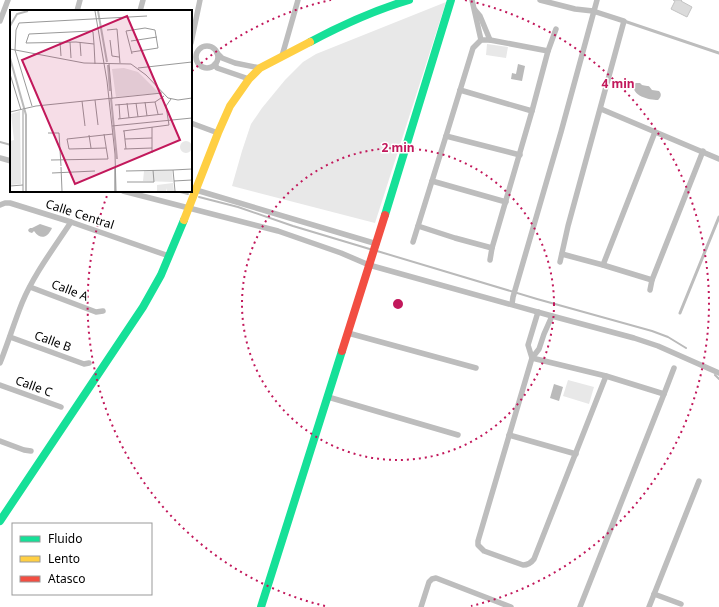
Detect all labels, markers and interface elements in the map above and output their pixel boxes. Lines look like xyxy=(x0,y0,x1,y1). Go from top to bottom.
inset map xyxy=(10,10,192,192)
text: 4 min xyxy=(601,75,635,92)
text: 2 min xyxy=(381,139,415,156)
street label: Calle Central xyxy=(44,195,116,233)
street label: Calle A xyxy=(49,275,91,305)
centre of rings xyxy=(391,297,405,311)
street label: Calle B xyxy=(32,326,74,356)
street label: Calle C xyxy=(13,372,55,401)
legend xyxy=(12,523,152,595)
text: Fluido xyxy=(48,530,82,547)
text: Lento xyxy=(48,550,80,567)
text: Atasco xyxy=(48,570,86,587)

